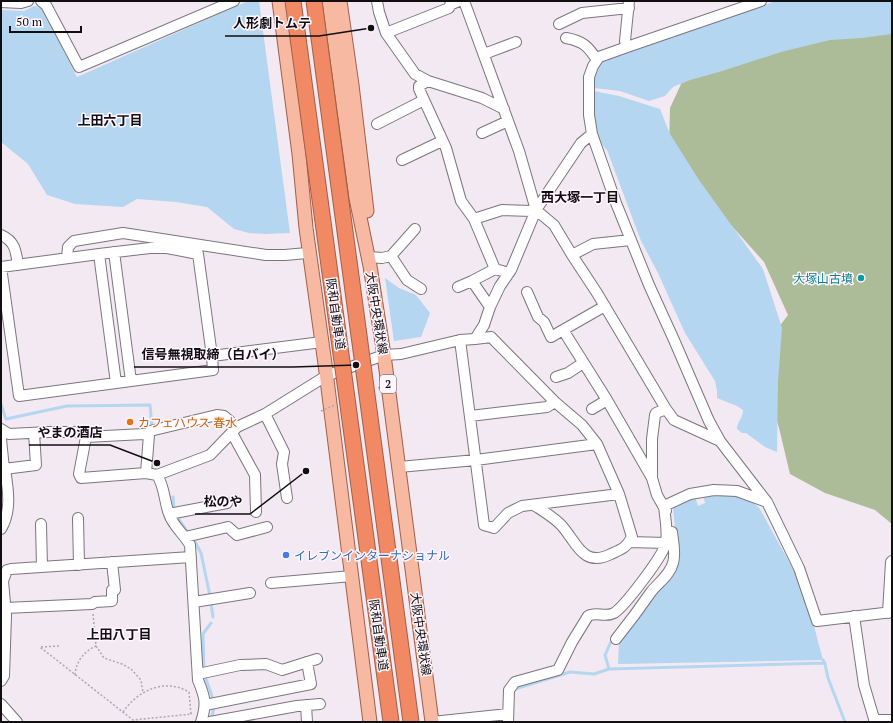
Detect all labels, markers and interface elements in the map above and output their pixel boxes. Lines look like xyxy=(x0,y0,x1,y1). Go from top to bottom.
scale bar xyxy=(10,8,81,34)
callout: 人形劇トムテ xyxy=(225,11,319,36)
text: 50 m xyxy=(16,14,43,29)
text: 人形劇トムテ xyxy=(233,14,311,32)
district label: 上田六丁目 xyxy=(77,111,143,129)
district label: 西大塚一丁目 xyxy=(541,188,619,206)
street label: 大阪中央環状線 xyxy=(363,270,391,356)
place label: 大塚山古墳 xyxy=(793,271,853,286)
marker: 大塚山古墳 xyxy=(856,273,866,283)
street label: 阪和自動車道 xyxy=(324,277,348,351)
callout: 信号無視取締（白バイ） xyxy=(134,342,293,367)
text: 信号無視取締（白バイ） xyxy=(141,345,285,363)
road number: 2 xyxy=(380,375,396,393)
place label: カフェハウス 春水 xyxy=(138,415,237,430)
marker: カフェハウス 春水 xyxy=(125,417,135,427)
callout: やまの酒店 xyxy=(29,420,110,445)
text: やまの酒店 xyxy=(37,423,103,441)
callout: 松のや xyxy=(195,489,250,514)
text: 松のや xyxy=(203,492,243,510)
place label: イレブンインターナショナル xyxy=(294,548,450,563)
marker: イレブンインターナショナル xyxy=(281,550,291,560)
street label: 大阪中央環状線 xyxy=(408,591,434,677)
street label: 阪和自動車道 xyxy=(367,598,391,672)
district label: 上田八丁目 xyxy=(86,625,152,643)

